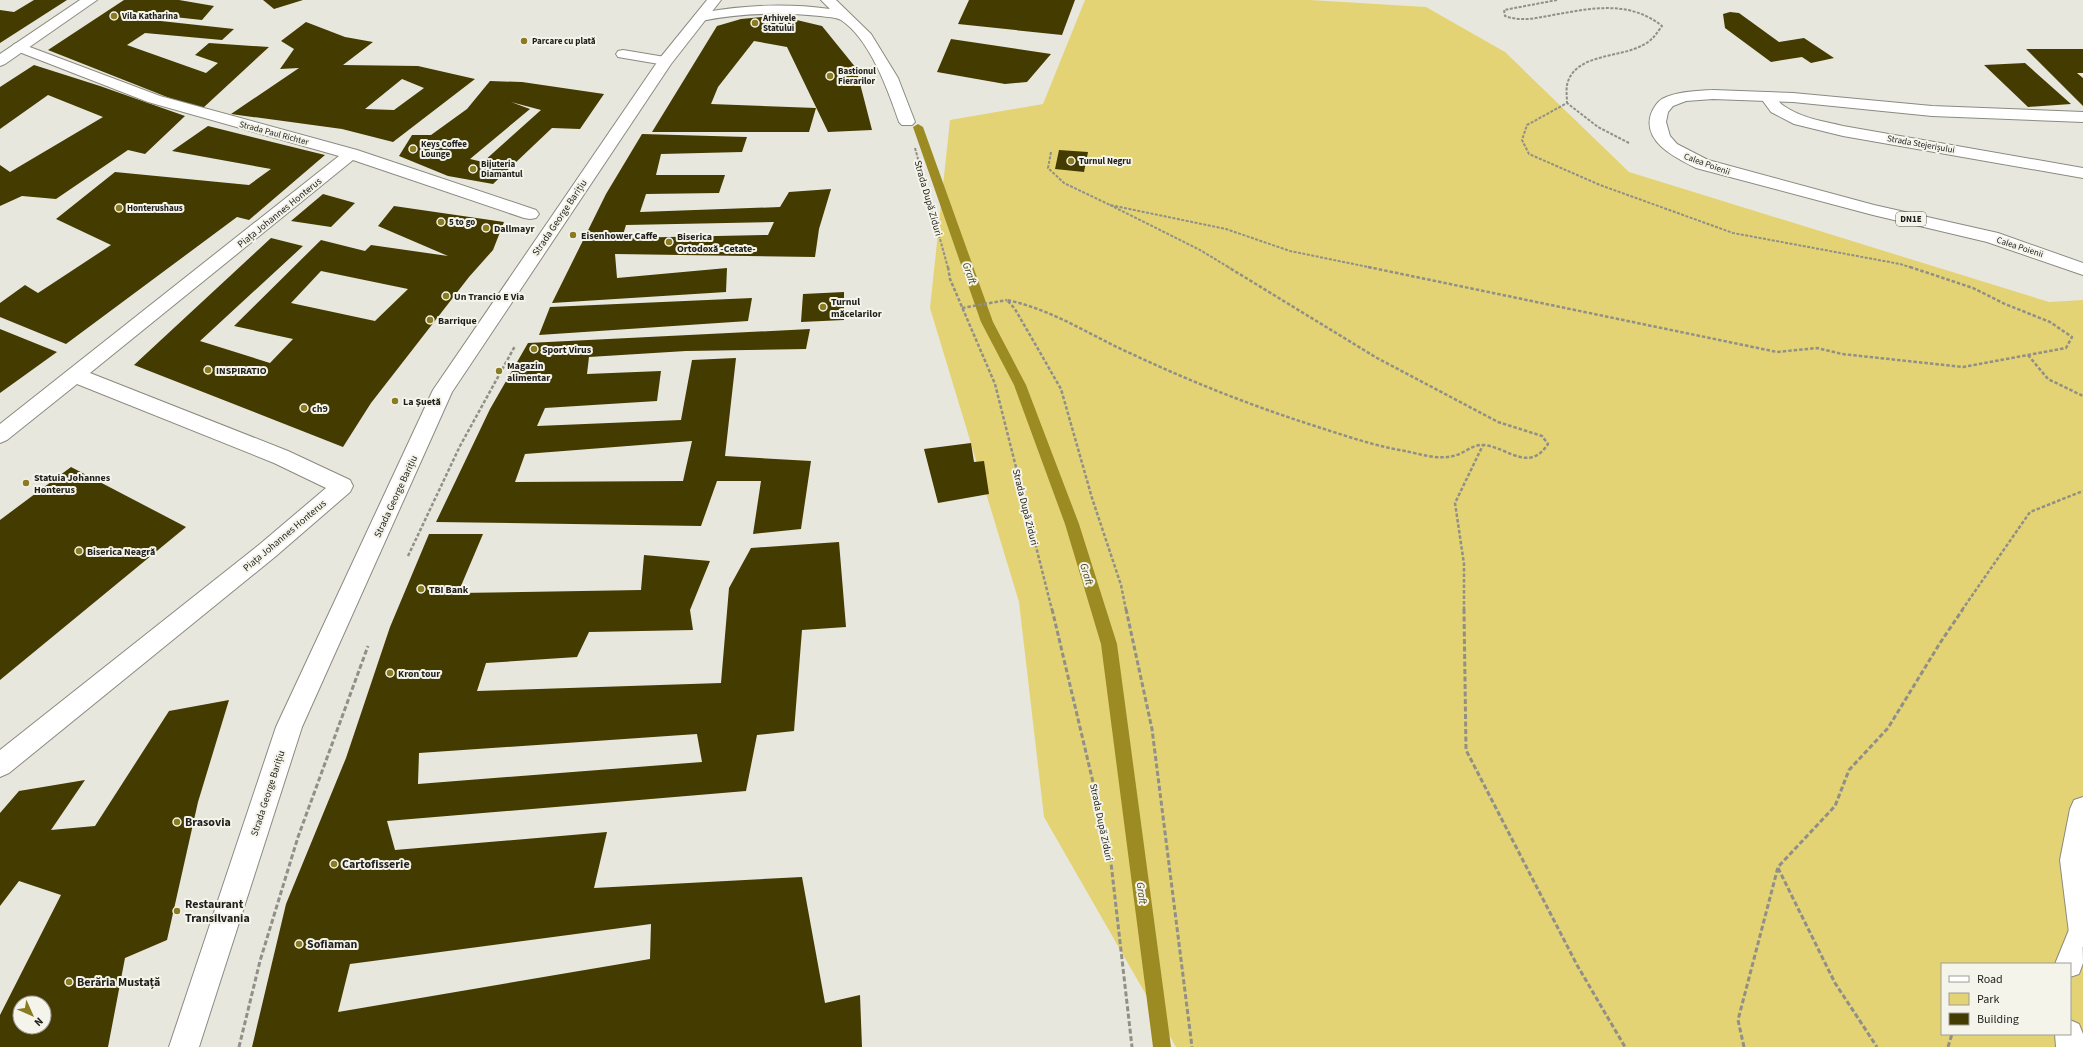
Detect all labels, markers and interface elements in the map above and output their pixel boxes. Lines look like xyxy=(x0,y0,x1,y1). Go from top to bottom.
place label: Vila Katharina xyxy=(121,10,178,23)
marker: Vila Katharina xyxy=(109,11,119,21)
place label: Arhivele Statului xyxy=(762,12,796,35)
marker: Arhivele Statului xyxy=(750,18,760,28)
place label: Parcare cu plată xyxy=(532,35,596,48)
marker: Parcare cu plată xyxy=(519,36,529,46)
place label: Bastionul Fierarilor xyxy=(838,65,876,88)
marker: Bastionul Fierarilor xyxy=(825,71,835,81)
street label: Strada Paul Richter xyxy=(238,118,311,149)
street label: Strada Stejerișului xyxy=(1886,132,1956,157)
place label: Keys Coffee Lounge xyxy=(421,138,467,161)
marker: Keys Coffee Lounge xyxy=(408,144,418,154)
street label: Calea Poienii xyxy=(1682,150,1732,179)
place label: Turnul Negru xyxy=(1079,155,1131,168)
marker: Turnul Negru xyxy=(1066,156,1076,166)
place label: Bijuteria Diamantul xyxy=(481,158,523,181)
street label: Strada După Ziduri xyxy=(911,159,946,238)
marker: Bijuteria Diamantul xyxy=(468,164,478,174)
street label: Piața Johannes Honterus xyxy=(235,174,325,251)
street label: Strada George Barițiu xyxy=(529,177,591,258)
place label: Honterushaus xyxy=(127,202,183,215)
marker: Honterushaus xyxy=(114,203,124,213)
road number: DN1E xyxy=(1896,212,1926,226)
place label: 5 to go xyxy=(449,216,475,229)
marker: 5 to go xyxy=(436,217,446,227)
place label: Dallmayr xyxy=(494,222,534,236)
marker: Dallmayr xyxy=(481,223,491,233)
place label: Eisenhower Caffe xyxy=(581,229,657,243)
marker: Eisenhower Caffe xyxy=(568,230,578,240)
place label: Biserica Ortodoxă -Cetate- xyxy=(677,230,756,256)
street label: Calea Poienii xyxy=(1995,234,2045,261)
marker: Biserica Ortodoxă -Cetate- xyxy=(664,237,674,247)
water label: Graft xyxy=(959,260,981,287)
place label: Un Trancio E Via xyxy=(454,290,524,304)
marker: Un Trancio E Via xyxy=(441,291,451,301)
place label: Turnul măcelarilor xyxy=(831,295,882,321)
marker: Turnul măcelarilor xyxy=(818,302,828,312)
place label: Barrique xyxy=(438,314,477,328)
marker: Barrique xyxy=(425,315,435,325)
place label: Sport Virus xyxy=(542,343,592,357)
marker: Sport Virus xyxy=(529,344,539,354)
place label: Magazin alimentar xyxy=(507,359,550,385)
place label: INSPIRATIO xyxy=(216,364,267,378)
marker: INSPIRATIO xyxy=(203,365,213,375)
marker: Magazin alimentar xyxy=(494,366,504,376)
place label: La Șuetă xyxy=(403,395,441,409)
marker: La Șuetă xyxy=(390,396,400,406)
place label: ch9 xyxy=(312,402,328,416)
marker: ch9 xyxy=(299,403,309,413)
street label: Strada George Barițiu xyxy=(371,453,421,540)
street label: Strada După Ziduri xyxy=(1009,468,1041,547)
place label: Statuia Johannes Honterus xyxy=(34,471,111,497)
marker: Statuia Johannes Honterus xyxy=(21,478,31,488)
street label: Piața Johannes Honterus xyxy=(240,497,329,575)
place label: Biserica Neagră xyxy=(87,545,155,559)
marker: Biserica Neagră xyxy=(74,546,84,556)
water label: Graft xyxy=(1076,561,1097,588)
place label: TBI Bank xyxy=(429,583,469,597)
marker: TBI Bank xyxy=(416,584,426,594)
place label: Kron tour xyxy=(398,667,440,681)
marker: Kron tour xyxy=(385,668,395,678)
street label: Strada George Barițiu xyxy=(248,749,288,838)
street label: Strada După Ziduri xyxy=(1086,783,1116,862)
place label: Brasovia xyxy=(185,814,231,831)
marker: Brasovia xyxy=(172,817,182,827)
place label: Cartofisserie xyxy=(342,856,410,873)
marker: Cartofisserie xyxy=(329,859,339,869)
water label: Graft xyxy=(1133,881,1150,906)
place label: Restaurant Transilvania xyxy=(185,896,250,927)
marker: Restaurant Transilvania xyxy=(172,906,182,916)
place label: Sofiaman xyxy=(307,936,358,953)
marker: Sofiaman xyxy=(294,939,304,949)
legend xyxy=(1941,963,2071,1035)
text: Road xyxy=(1977,971,2003,988)
place label: Berăria Mustață xyxy=(77,974,160,991)
marker: Berăria Mustață xyxy=(64,977,74,987)
text: Park xyxy=(1977,991,1999,1008)
north arrow xyxy=(12,995,52,1035)
text: Building xyxy=(1977,1011,2019,1028)
text: N xyxy=(31,1014,47,1030)

